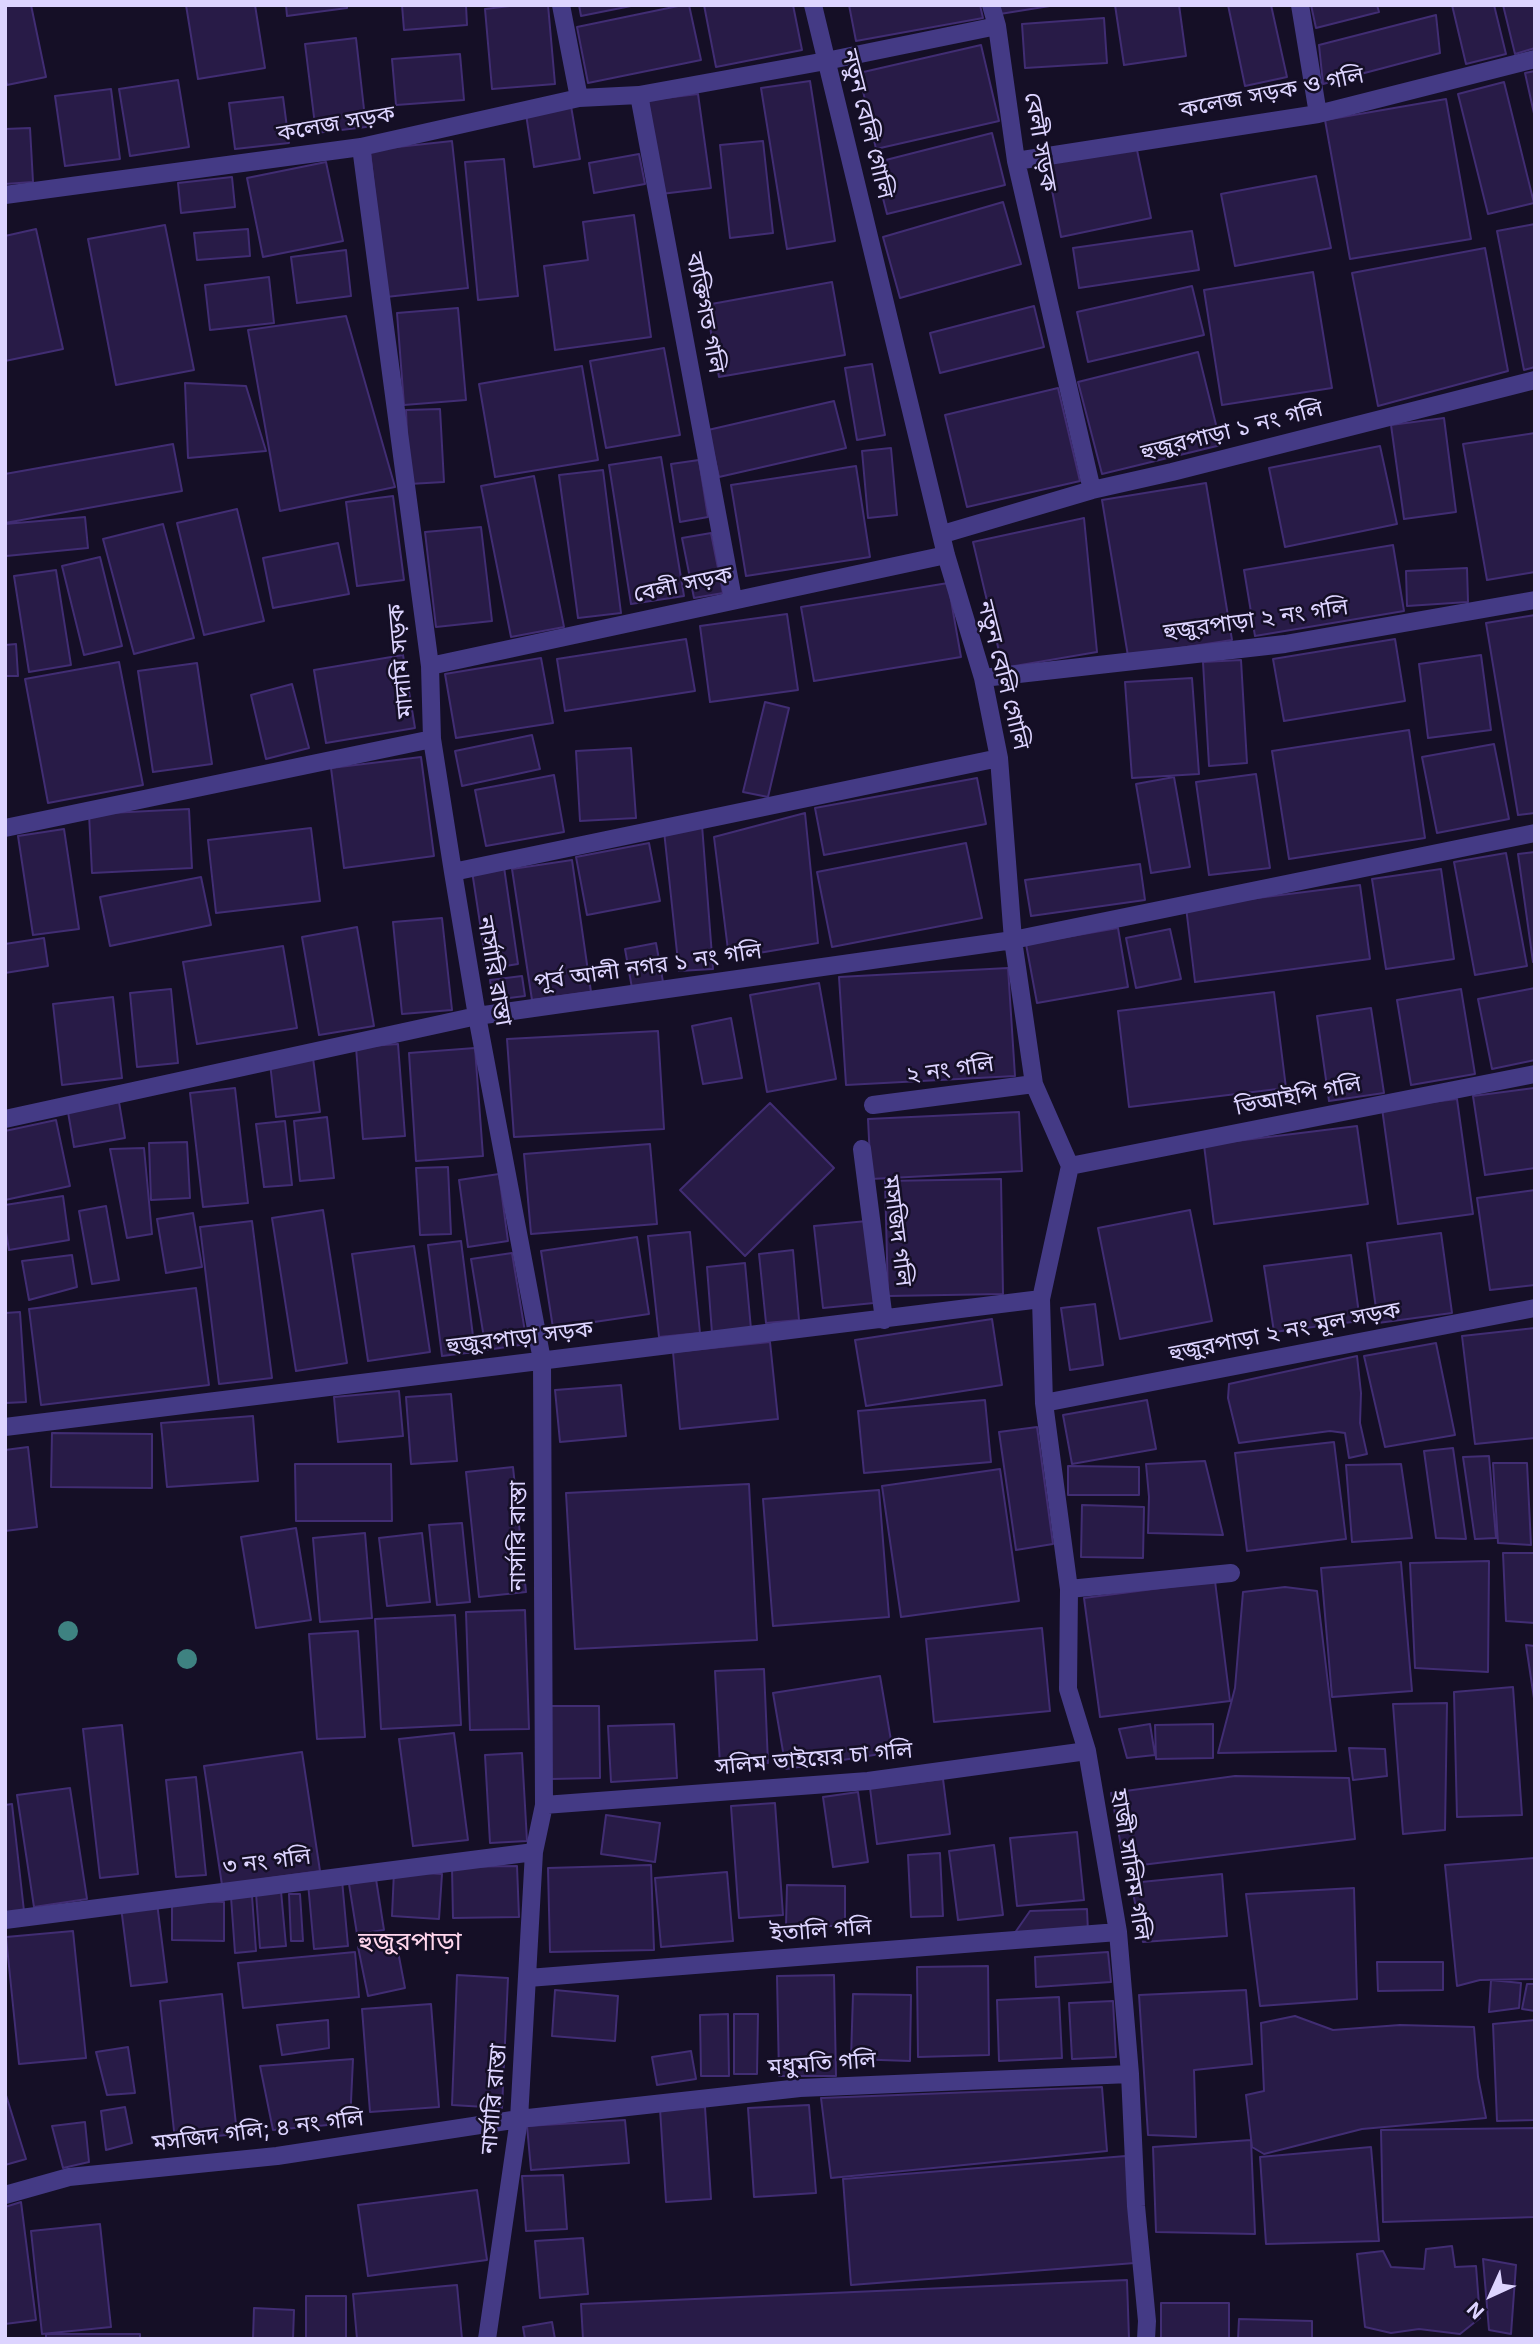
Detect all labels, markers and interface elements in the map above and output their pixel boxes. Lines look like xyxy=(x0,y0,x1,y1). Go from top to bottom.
street label: নতুন বেলি গোলি xyxy=(835,46,899,202)
street label: কলেজ সড়ক ও গলি xyxy=(1178,62,1366,124)
street label: বেলী সড়ক xyxy=(1018,90,1062,194)
street label: কলেজ সড়ক xyxy=(275,100,397,148)
street label: ব্যক্তিগত গলি xyxy=(680,250,730,376)
street label: হুজুরপাড়া ১ নং গলি xyxy=(1138,395,1326,467)
street label: বেলী সড়ক xyxy=(631,561,735,609)
street label: হুজুরপাড়া ২ নং গলি xyxy=(1162,593,1350,647)
street label: নতুন বেলি গোলি xyxy=(971,597,1035,753)
street label: মাদামি সড়ক xyxy=(382,603,420,719)
street label: নার্সারি রাস্তা xyxy=(471,914,517,1028)
street label: পূর্ব আলী নগর ১ নং গলি xyxy=(532,937,764,997)
street label: ২ নং গলি xyxy=(904,1050,996,1090)
street label: ভিআইপি গলি xyxy=(1233,1070,1363,1122)
street label: মসজিদ গলি xyxy=(877,1174,917,1288)
street label: হুজুরপাড়া ২ নং মূল সড়ক xyxy=(1167,1296,1403,1368)
street label: হুজুরপাড়া সড়ক xyxy=(445,1315,595,1361)
street label: নার্সারি রাস্তা xyxy=(504,1481,532,1591)
street label: সলিম ভাইয়ের চা গলি xyxy=(714,1737,914,1781)
street label: হাজী সালিম গলি xyxy=(1104,1788,1156,1942)
street label: ৩ নং গলি xyxy=(222,1843,312,1881)
street label: ইতালি গলি xyxy=(769,1914,873,1948)
district label: হুজুরপাড়া xyxy=(358,1926,462,1958)
street label: নার্সারি রাস্তা xyxy=(475,2043,513,2155)
street label: মধুমতি গলি xyxy=(767,2046,877,2082)
street label: মসজিদ গলি; ৪ নং গলি xyxy=(151,2104,365,2158)
north arrow xyxy=(1456,2260,1526,2330)
text: N xyxy=(1463,2297,1489,2323)

